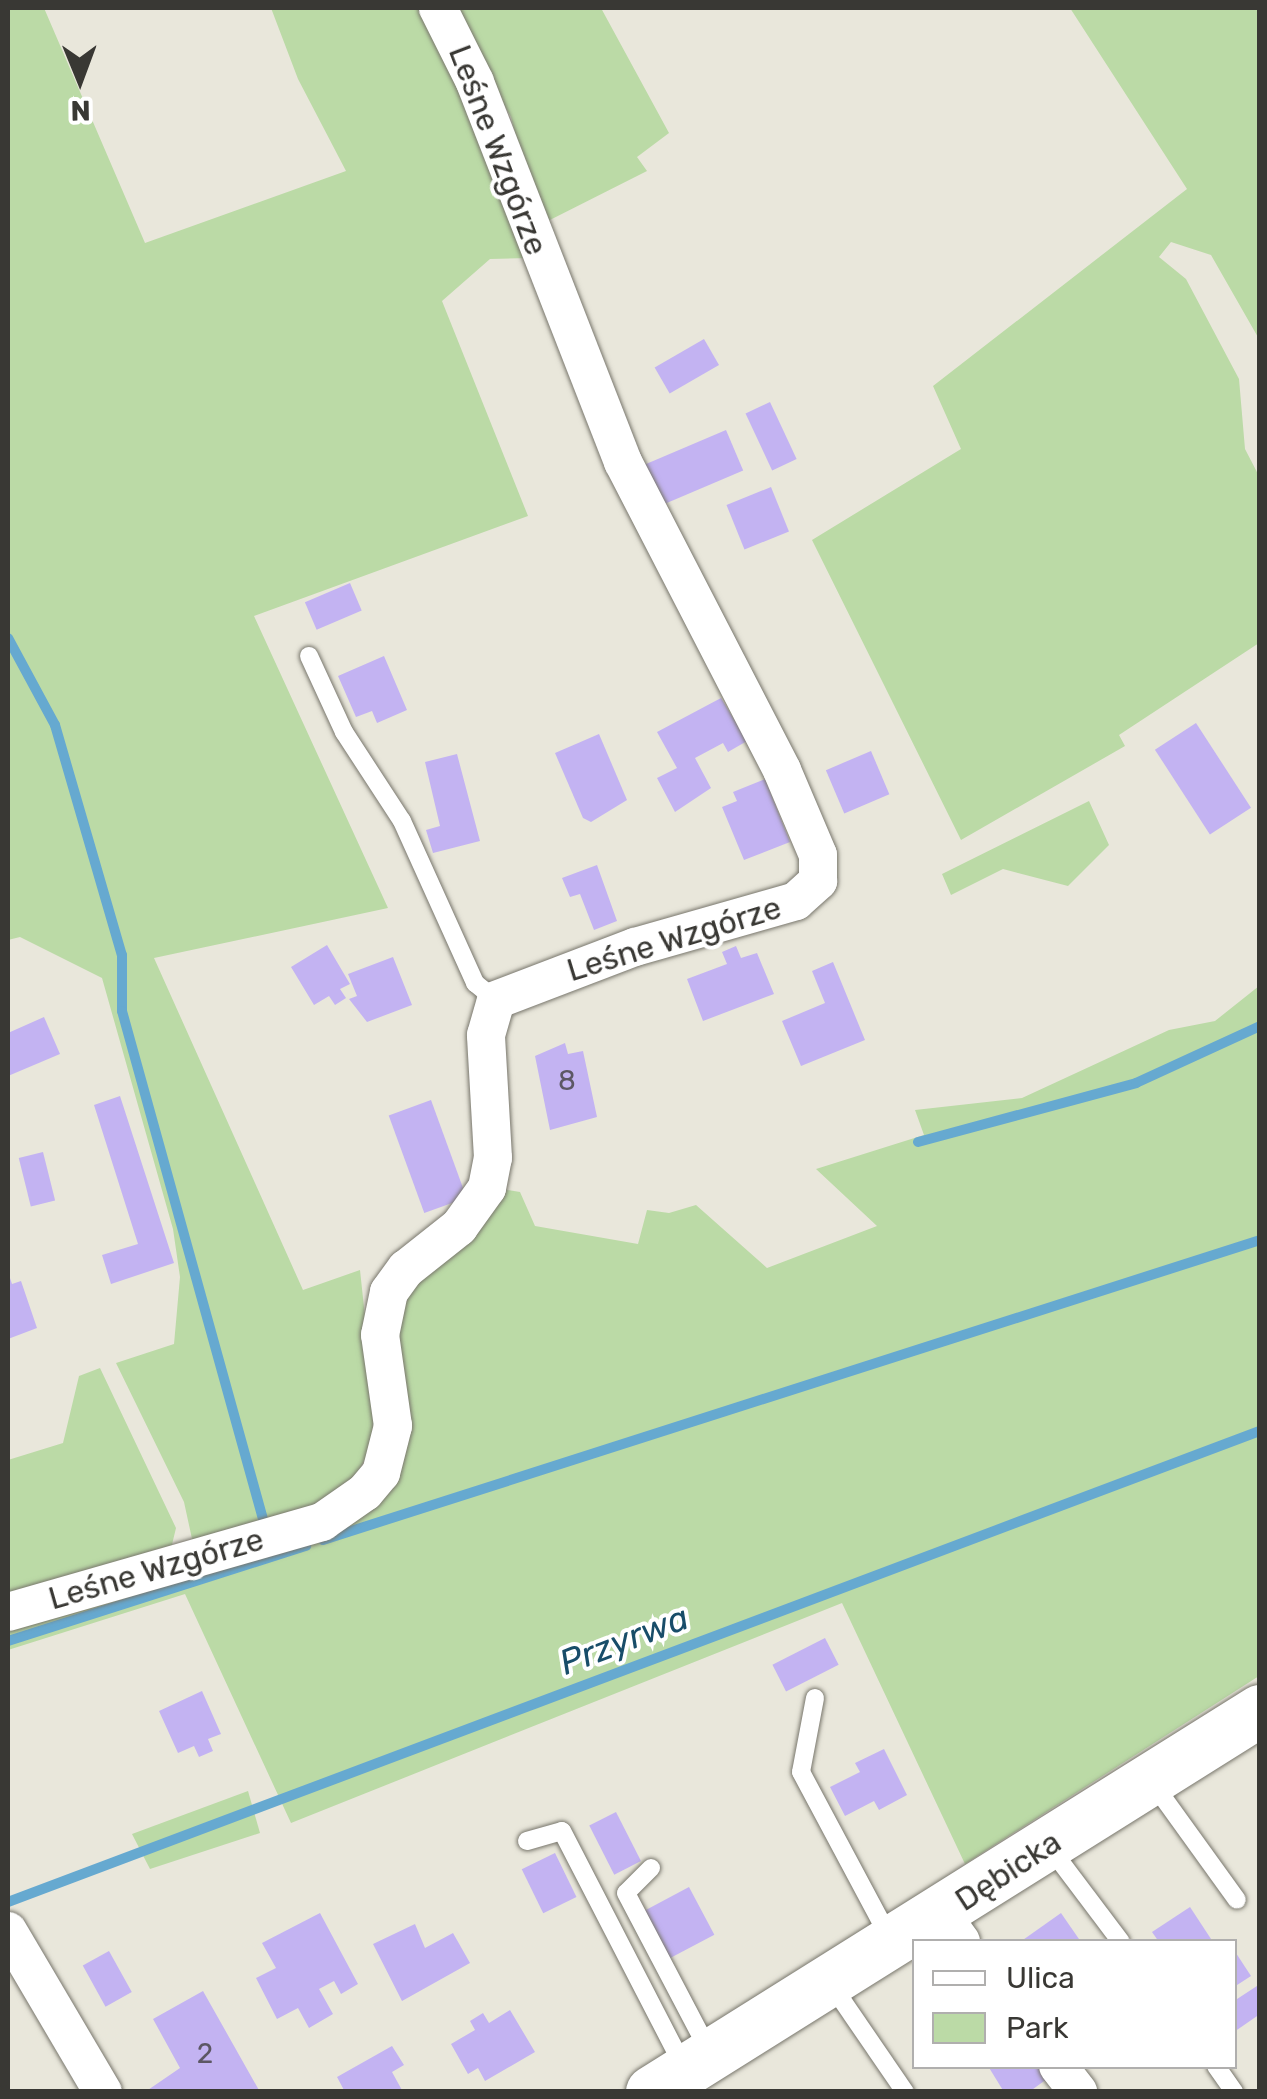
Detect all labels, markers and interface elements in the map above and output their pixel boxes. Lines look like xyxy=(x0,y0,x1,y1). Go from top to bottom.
north arrow xyxy=(30,30,130,130)
street label: Leśne Wzgórze xyxy=(440,39,556,261)
text: N xyxy=(70,94,91,127)
street label: Leśne Wzgórze xyxy=(562,888,786,990)
house number: 8 xyxy=(558,1064,576,1098)
street label: Leśne Wzgórze xyxy=(44,1520,268,1618)
water label: Przyrwa xyxy=(554,1596,694,1684)
street label: Dębicka xyxy=(948,1823,1068,1919)
legend xyxy=(912,1939,1237,2069)
text: Ulica xyxy=(1006,1960,1075,1996)
text: Park xyxy=(1006,2010,1068,2046)
house number: 2 xyxy=(197,2037,213,2071)

